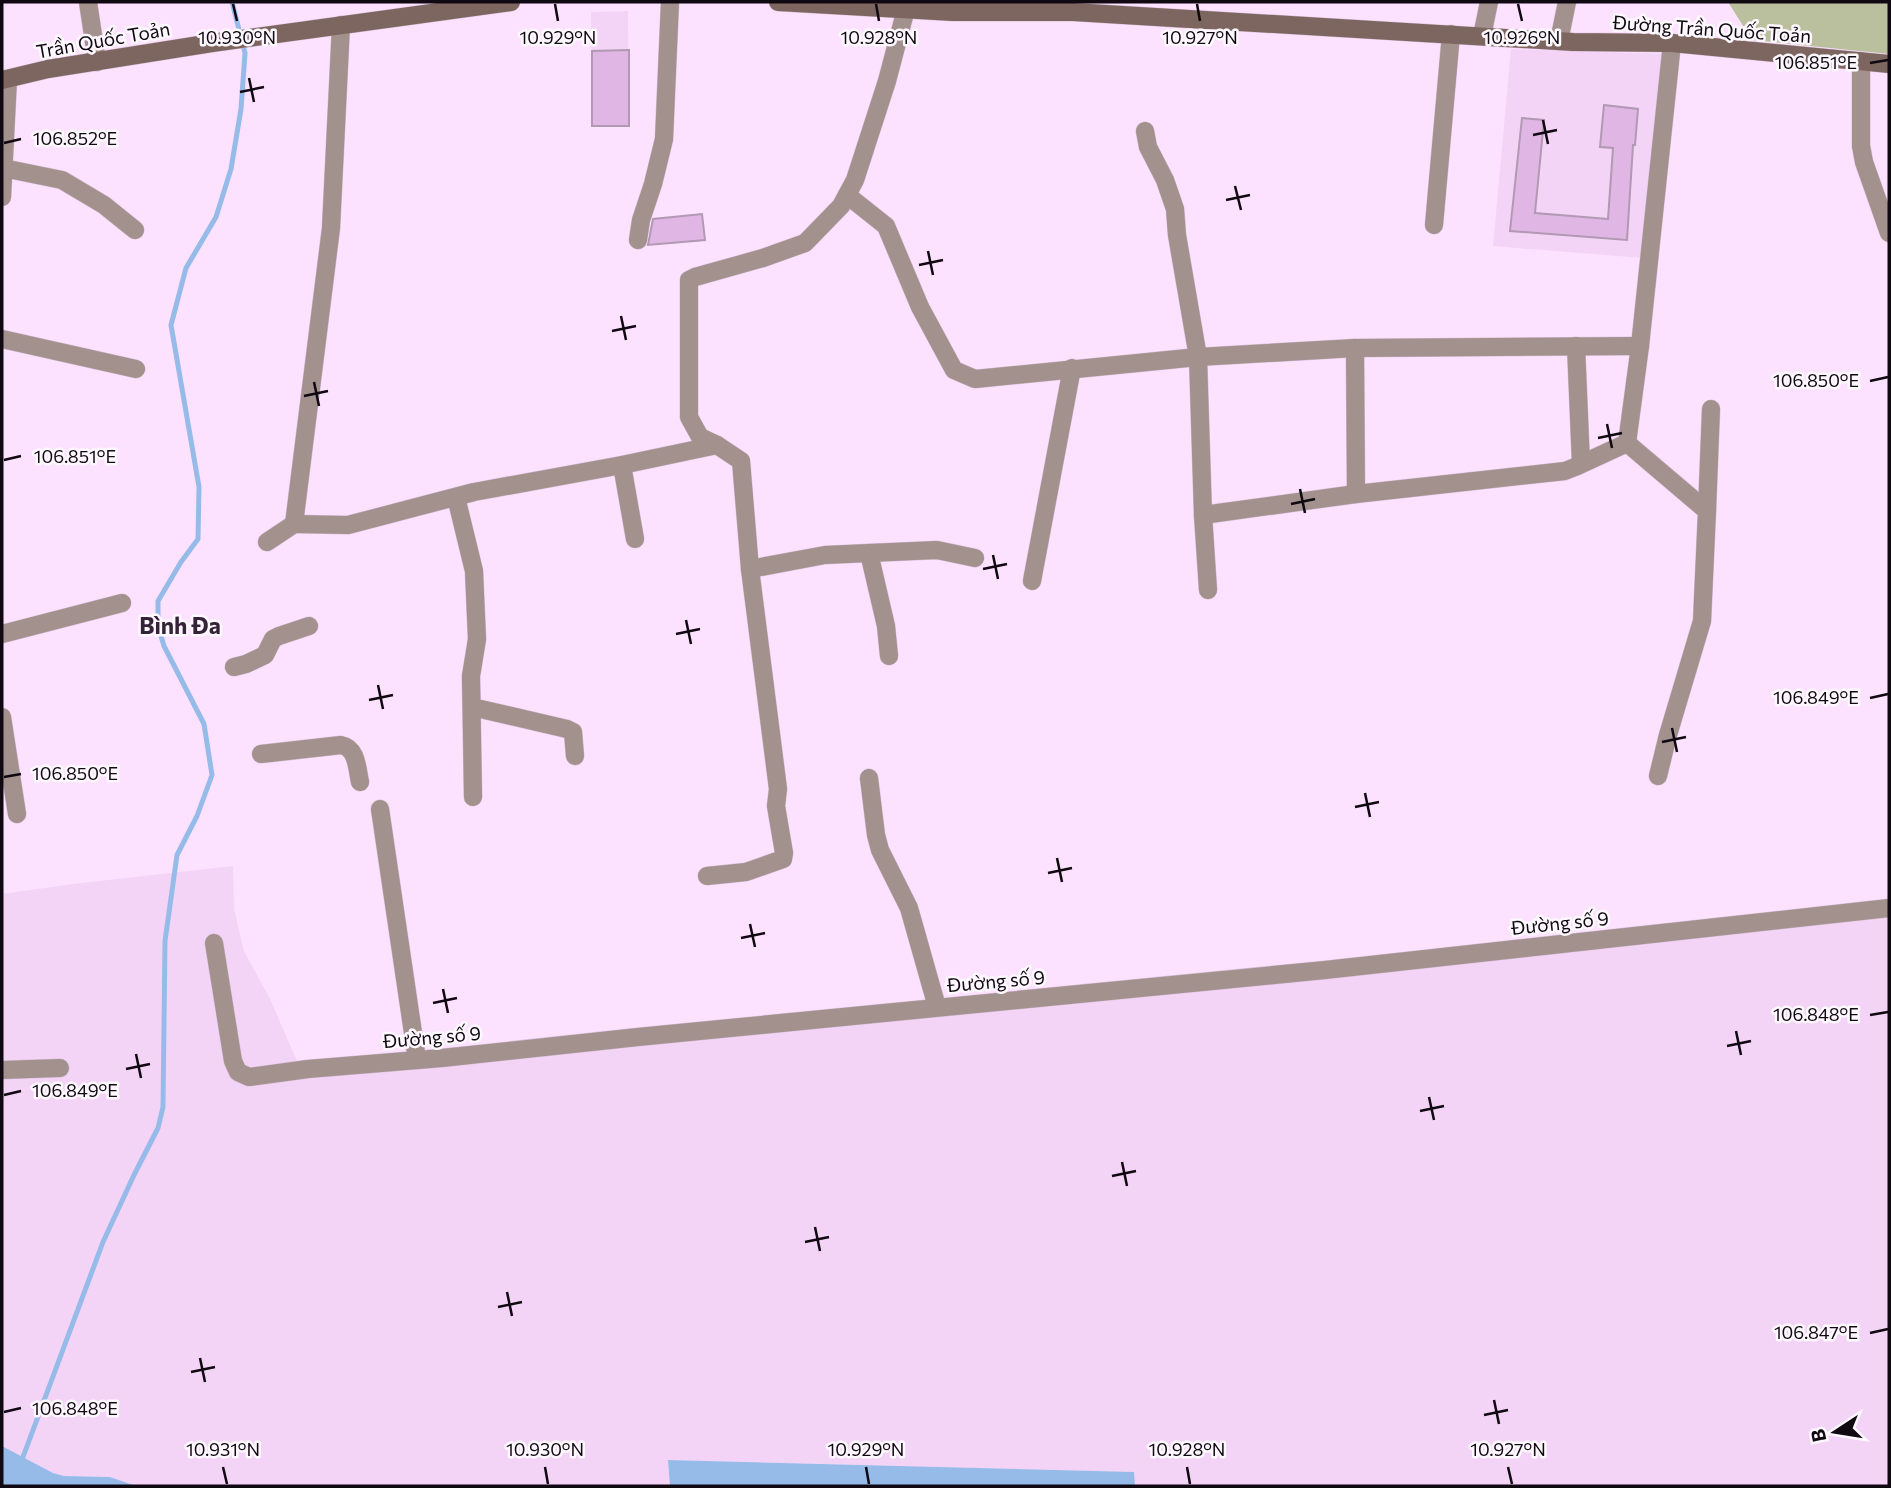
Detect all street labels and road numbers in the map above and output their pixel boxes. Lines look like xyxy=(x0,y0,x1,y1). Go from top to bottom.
street label: Đường Trần Quốc Toản xyxy=(1611,10,1812,47)
street label: Trần Quốc Toản xyxy=(34,16,172,63)
street label: Đường số 9 xyxy=(1509,906,1610,939)
street label: Đường số 9 xyxy=(945,965,1046,996)
street label: Đường số 9 xyxy=(381,1021,482,1052)

